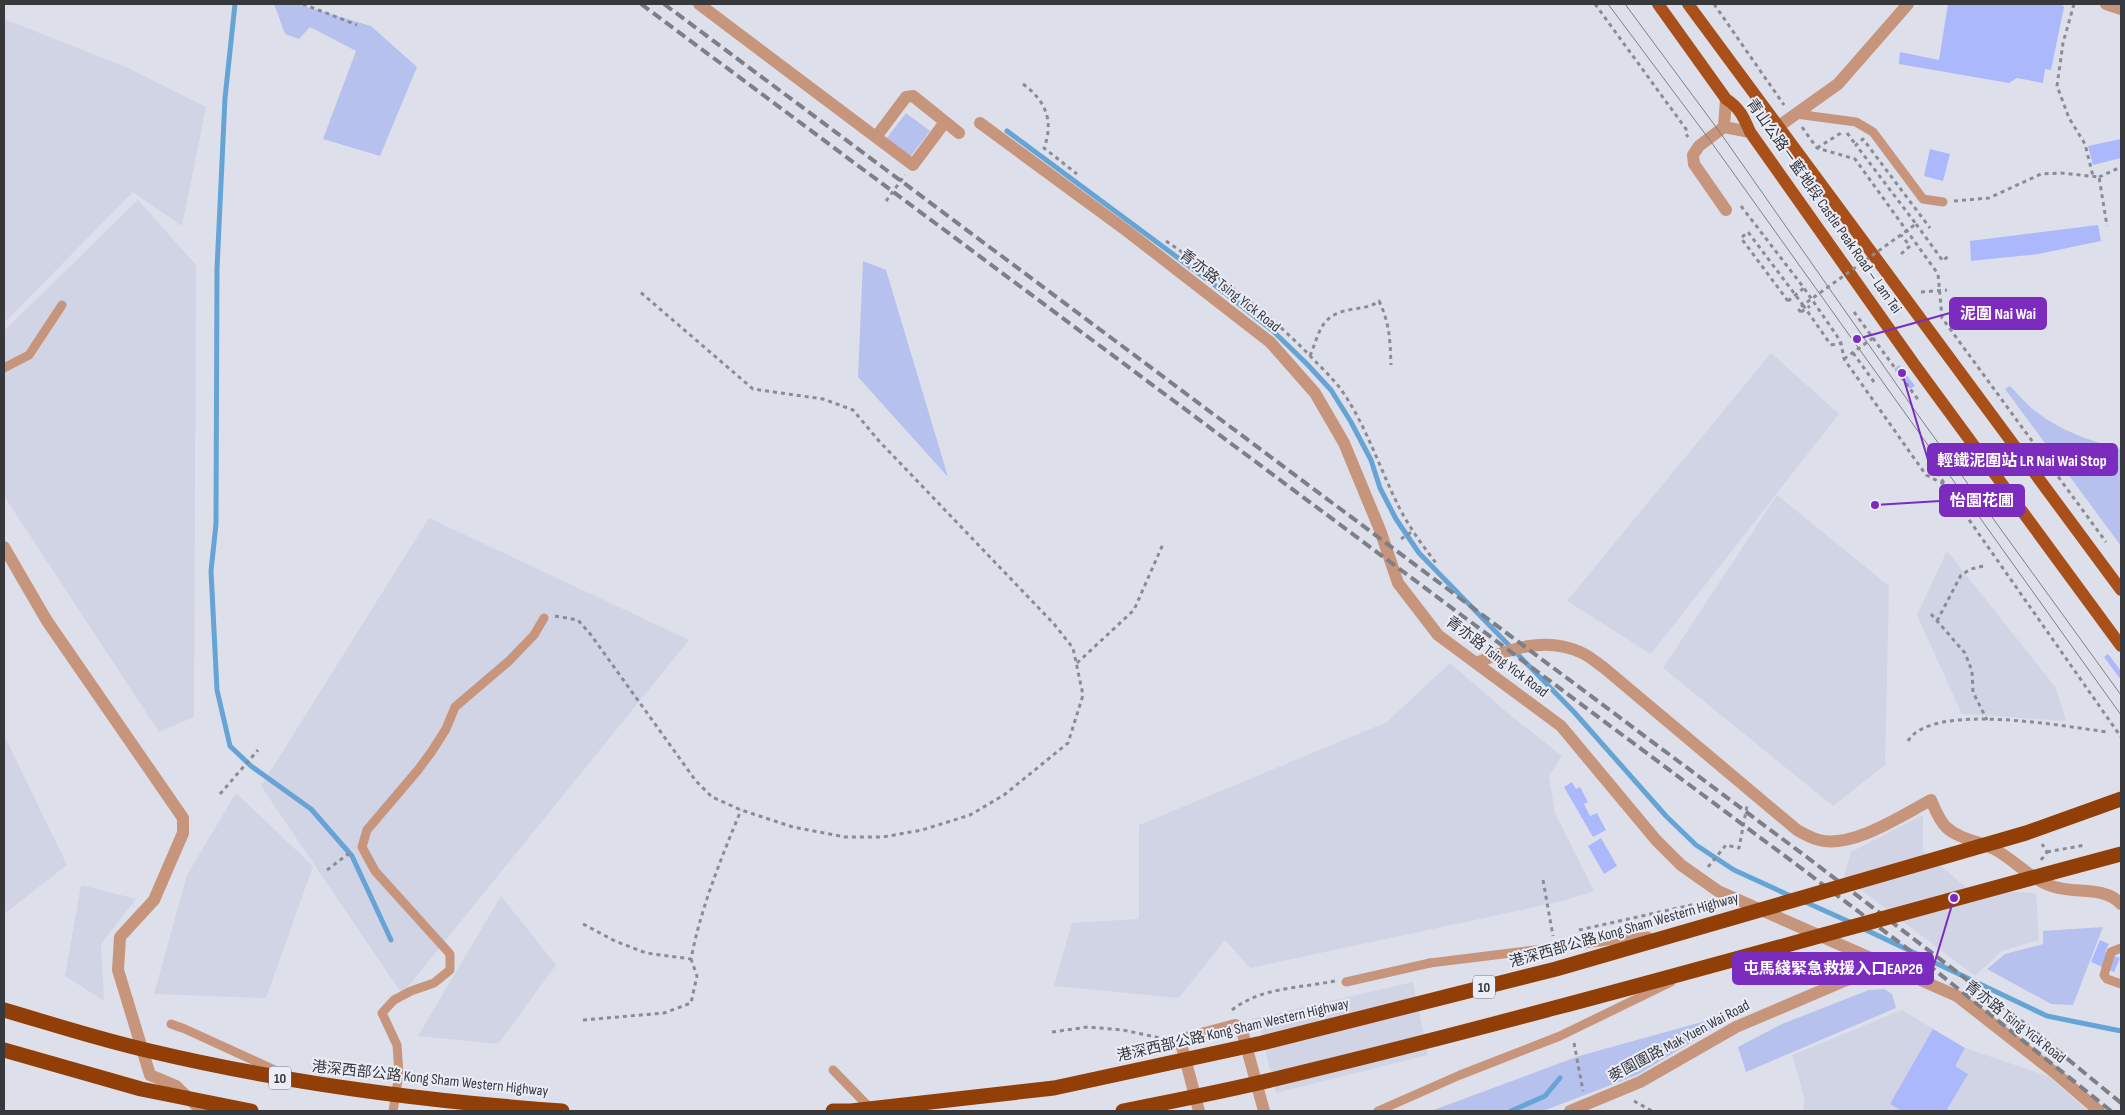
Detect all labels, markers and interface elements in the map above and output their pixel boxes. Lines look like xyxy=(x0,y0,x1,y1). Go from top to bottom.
street label: 青山公路－藍地段 Castle Peak Road – Lam Tei xyxy=(1742,95,1906,317)
street label: 青亦路 Tsing Yick Road xyxy=(1176,246,1284,336)
callout: 泥圍 Nai Wai xyxy=(1950,298,2046,329)
text: 泥圍 Nai Wai xyxy=(1960,305,2036,324)
callout: 輕鐵泥圍站 LR Nai Wai Stop xyxy=(1928,444,2117,475)
text: 輕鐵泥圍站 LR Nai Wai Stop xyxy=(1937,452,2107,471)
callout: 怡園花圃 xyxy=(1940,485,2024,516)
text: 怡園花圃 xyxy=(1950,492,2014,511)
street label: 青亦路 Tsing Yick Road xyxy=(1442,612,1552,702)
street label: 港深西部公路 Kong Sham Western Highway xyxy=(1507,888,1741,972)
callout: 屯馬綫緊急救援入口EAP26 xyxy=(1733,953,1933,984)
text: 屯馬綫緊急救援入口EAP26 xyxy=(1743,959,1923,979)
road number: 10 xyxy=(1473,976,1495,999)
street label: 青亦路 Tsing Yick Road xyxy=(1961,977,2069,1067)
street label: 港深西部公路 Kong Sham Western Highway xyxy=(1115,994,1351,1066)
street label: 麥園圍路 Mak Yuen Wai Road xyxy=(1605,996,1753,1086)
street label: 港深西部公路 Kong Sham Western Highway xyxy=(311,1057,549,1101)
road number: 10 xyxy=(269,1066,291,1090)

